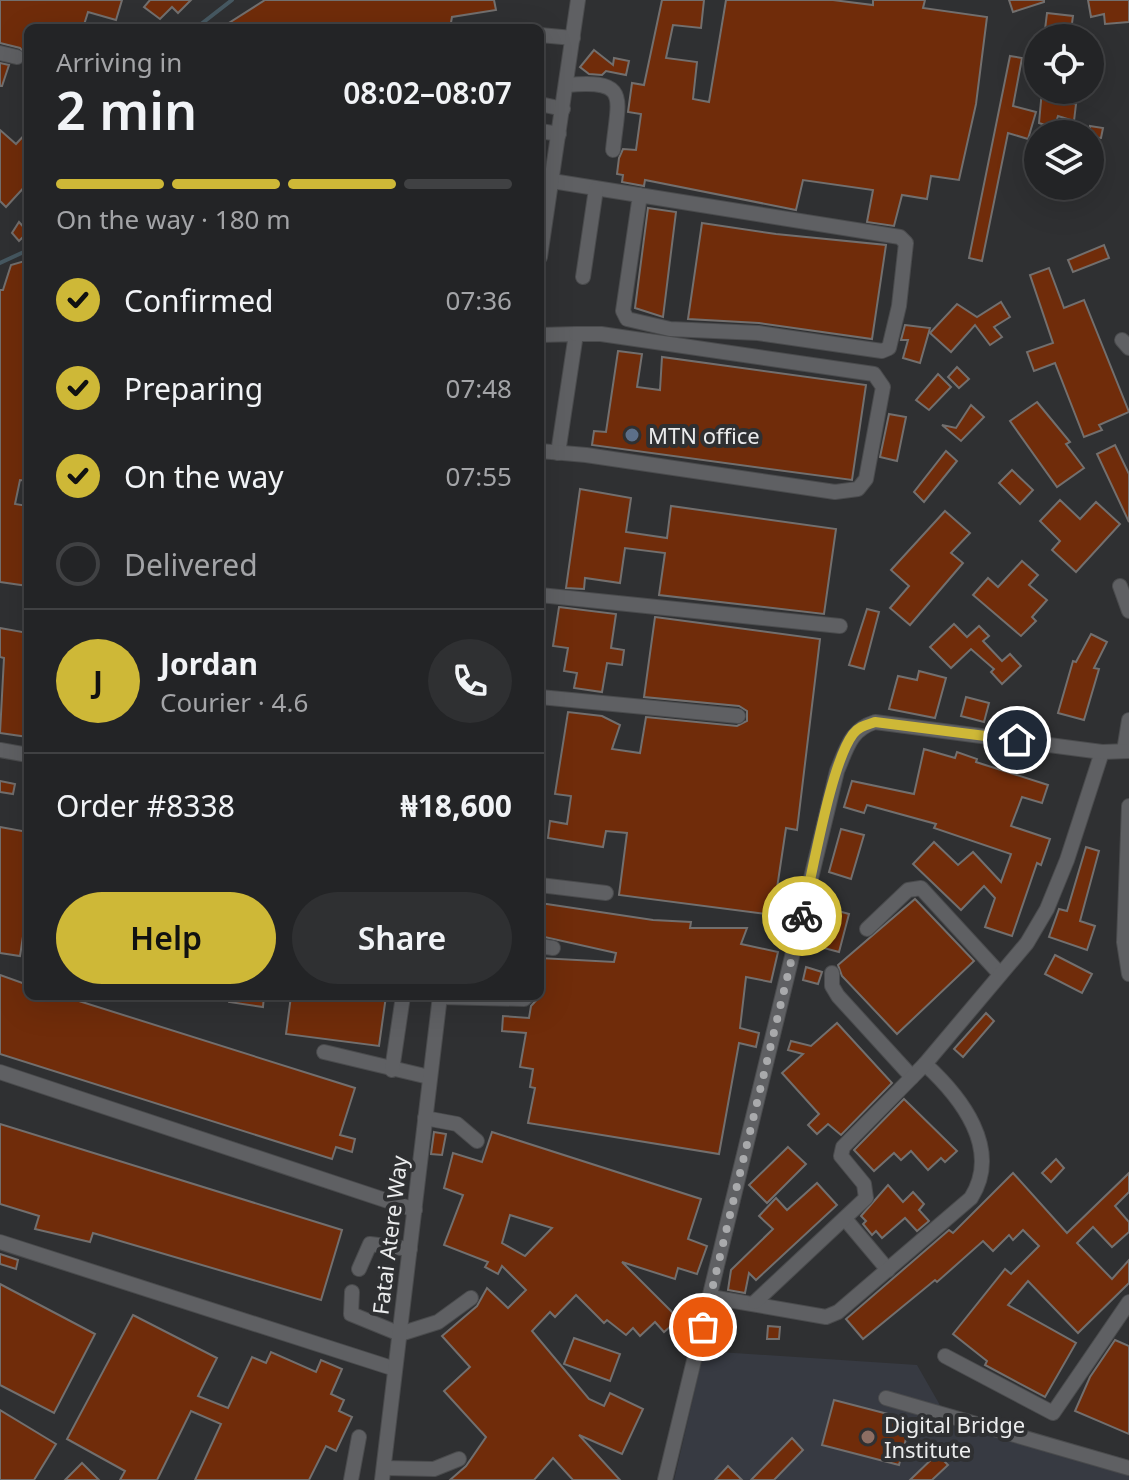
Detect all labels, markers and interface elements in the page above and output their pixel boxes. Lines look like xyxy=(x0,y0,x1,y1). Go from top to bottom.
map controls xyxy=(1024,24,1104,200)
button: locate xyxy=(1024,24,1104,104)
text: Arriving in xyxy=(56,44,182,80)
text: 08:02–08:07 xyxy=(343,72,512,113)
text: 2 min xyxy=(56,74,197,145)
button: layers xyxy=(1024,120,1104,200)
text: On the way · 180 m xyxy=(56,201,290,237)
icon: check xyxy=(56,278,100,322)
text: Confirmed xyxy=(124,280,274,321)
text: 07:36 xyxy=(446,282,512,318)
icon: check xyxy=(56,366,100,410)
text: Preparing xyxy=(124,368,263,409)
text: 07:48 xyxy=(446,370,512,406)
place label: MTN office xyxy=(648,420,760,450)
marker: MTN office xyxy=(623,426,641,444)
icon: check xyxy=(56,454,100,498)
text: On the way xyxy=(124,456,284,497)
text: 07:55 xyxy=(446,458,512,494)
text: Delivered xyxy=(124,544,258,585)
button: phone xyxy=(428,639,512,723)
text: Jordan xyxy=(160,643,258,684)
text: J xyxy=(93,661,103,702)
text: Courier · 4.6 xyxy=(160,684,308,720)
pin xyxy=(983,706,1051,774)
icon: home xyxy=(995,718,1039,762)
text: Order #8338 xyxy=(56,785,235,826)
text: ₦18,600 xyxy=(400,785,512,826)
courier xyxy=(762,876,842,956)
button: Help xyxy=(56,892,276,984)
button: Share xyxy=(292,892,512,984)
icon: bike xyxy=(780,894,824,938)
street label: Fatai Atere Way xyxy=(364,1153,414,1316)
pin xyxy=(669,1293,737,1361)
icon: bag xyxy=(681,1305,725,1349)
place label: Digital Bridge Institute xyxy=(884,1409,1025,1464)
marker: Digital Bridge Institute xyxy=(859,1428,877,1446)

